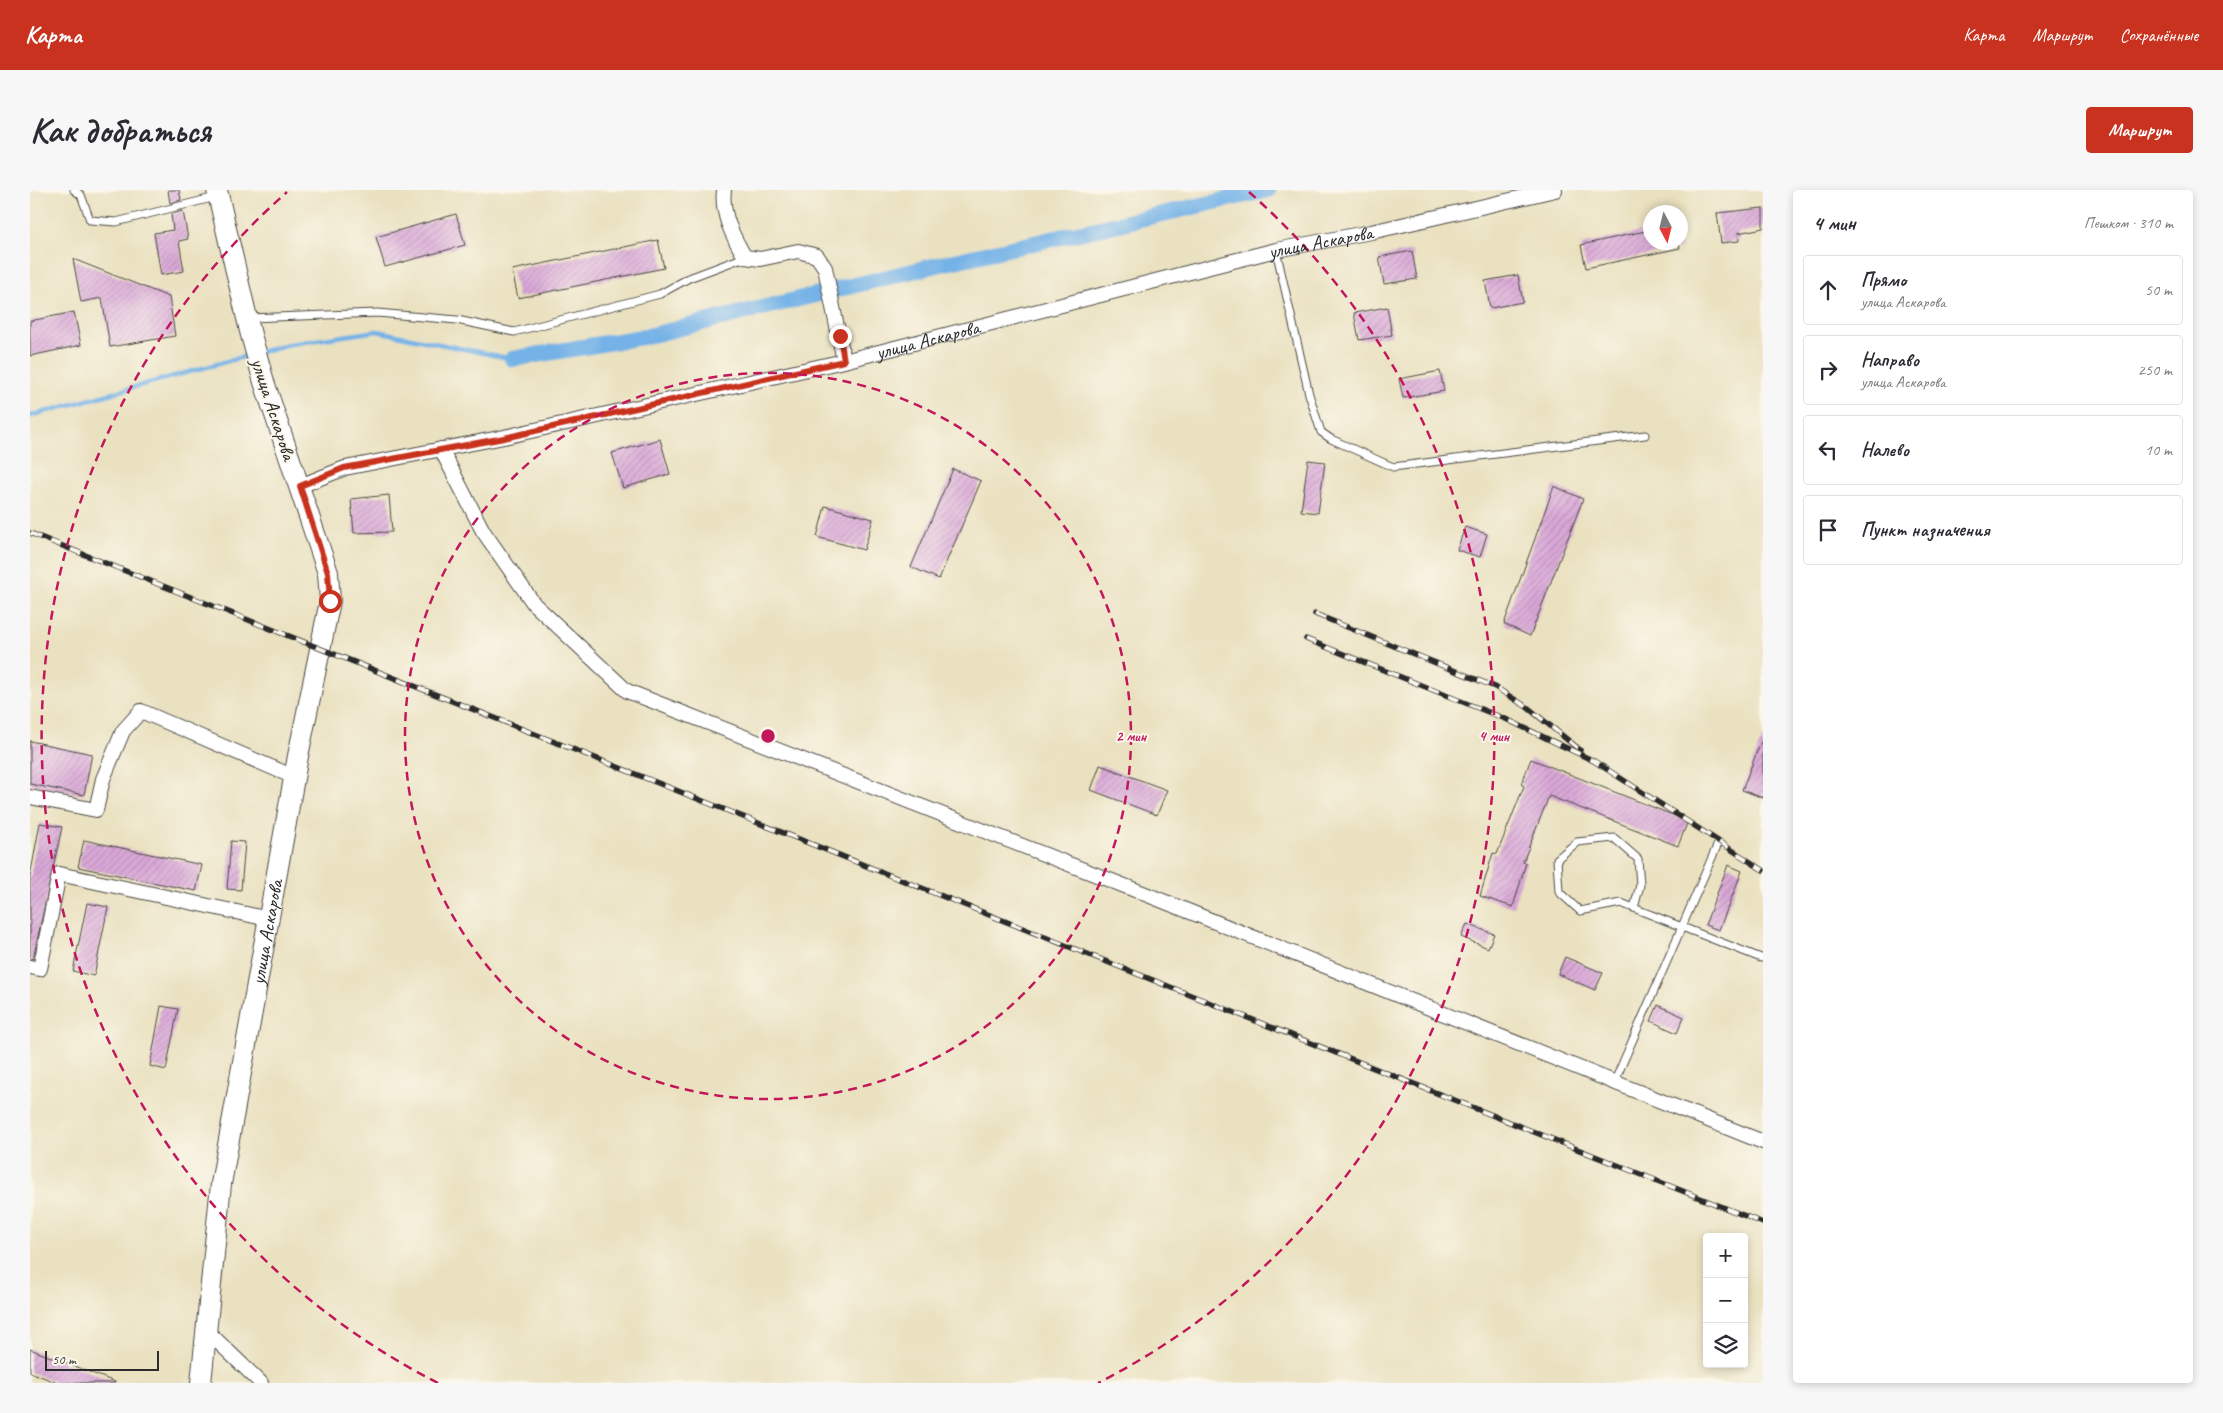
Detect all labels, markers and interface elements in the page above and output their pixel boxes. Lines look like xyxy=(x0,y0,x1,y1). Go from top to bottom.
text: Карта xyxy=(25,20,82,50)
text: Карта xyxy=(1963,24,2004,46)
text: Маршрут xyxy=(2032,24,2092,46)
text: Сохранённые xyxy=(2120,24,2198,46)
button: Маршрут xyxy=(2086,107,2193,153)
text: Как добраться xyxy=(30,108,211,153)
north arrow xyxy=(1643,205,1688,250)
text: 4 мин xyxy=(1813,210,1856,236)
text: Пешком · 310 m xyxy=(2084,213,2173,233)
street label: улица Аскарова xyxy=(1264,220,1377,265)
text: Прямо xyxy=(1861,268,1906,292)
icon: ahead xyxy=(1814,276,1842,304)
text: 50 m xyxy=(2145,280,2172,300)
text: улица Аскарова xyxy=(1861,292,1946,312)
street label: улица Аскарова xyxy=(872,314,984,366)
route end xyxy=(829,325,852,348)
text: Направо xyxy=(1861,348,1919,372)
street label: улица Аскарова xyxy=(245,354,302,465)
icon: right xyxy=(1814,356,1842,384)
text: 250 m xyxy=(2138,360,2172,380)
text: улица Аскарова xyxy=(1861,372,1946,392)
icon: left xyxy=(1814,436,1842,464)
text: Налево xyxy=(1861,438,1909,462)
text: 10 m xyxy=(2145,440,2172,460)
icon: arrive xyxy=(1814,516,1842,544)
text: Пункт назначения xyxy=(1861,518,1990,542)
route start xyxy=(319,590,342,613)
centre of rings xyxy=(759,727,777,745)
text: 2 мин xyxy=(1116,727,1148,746)
text: 4 мин xyxy=(1479,727,1511,746)
street label: улица Аскарова xyxy=(245,876,289,987)
map controls xyxy=(1703,1233,1748,1368)
button: + xyxy=(1703,1233,1748,1278)
button: − xyxy=(1703,1278,1748,1323)
button: layers xyxy=(1703,1323,1748,1368)
scale bar xyxy=(45,1348,159,1371)
text: 50 m xyxy=(52,1351,76,1368)

